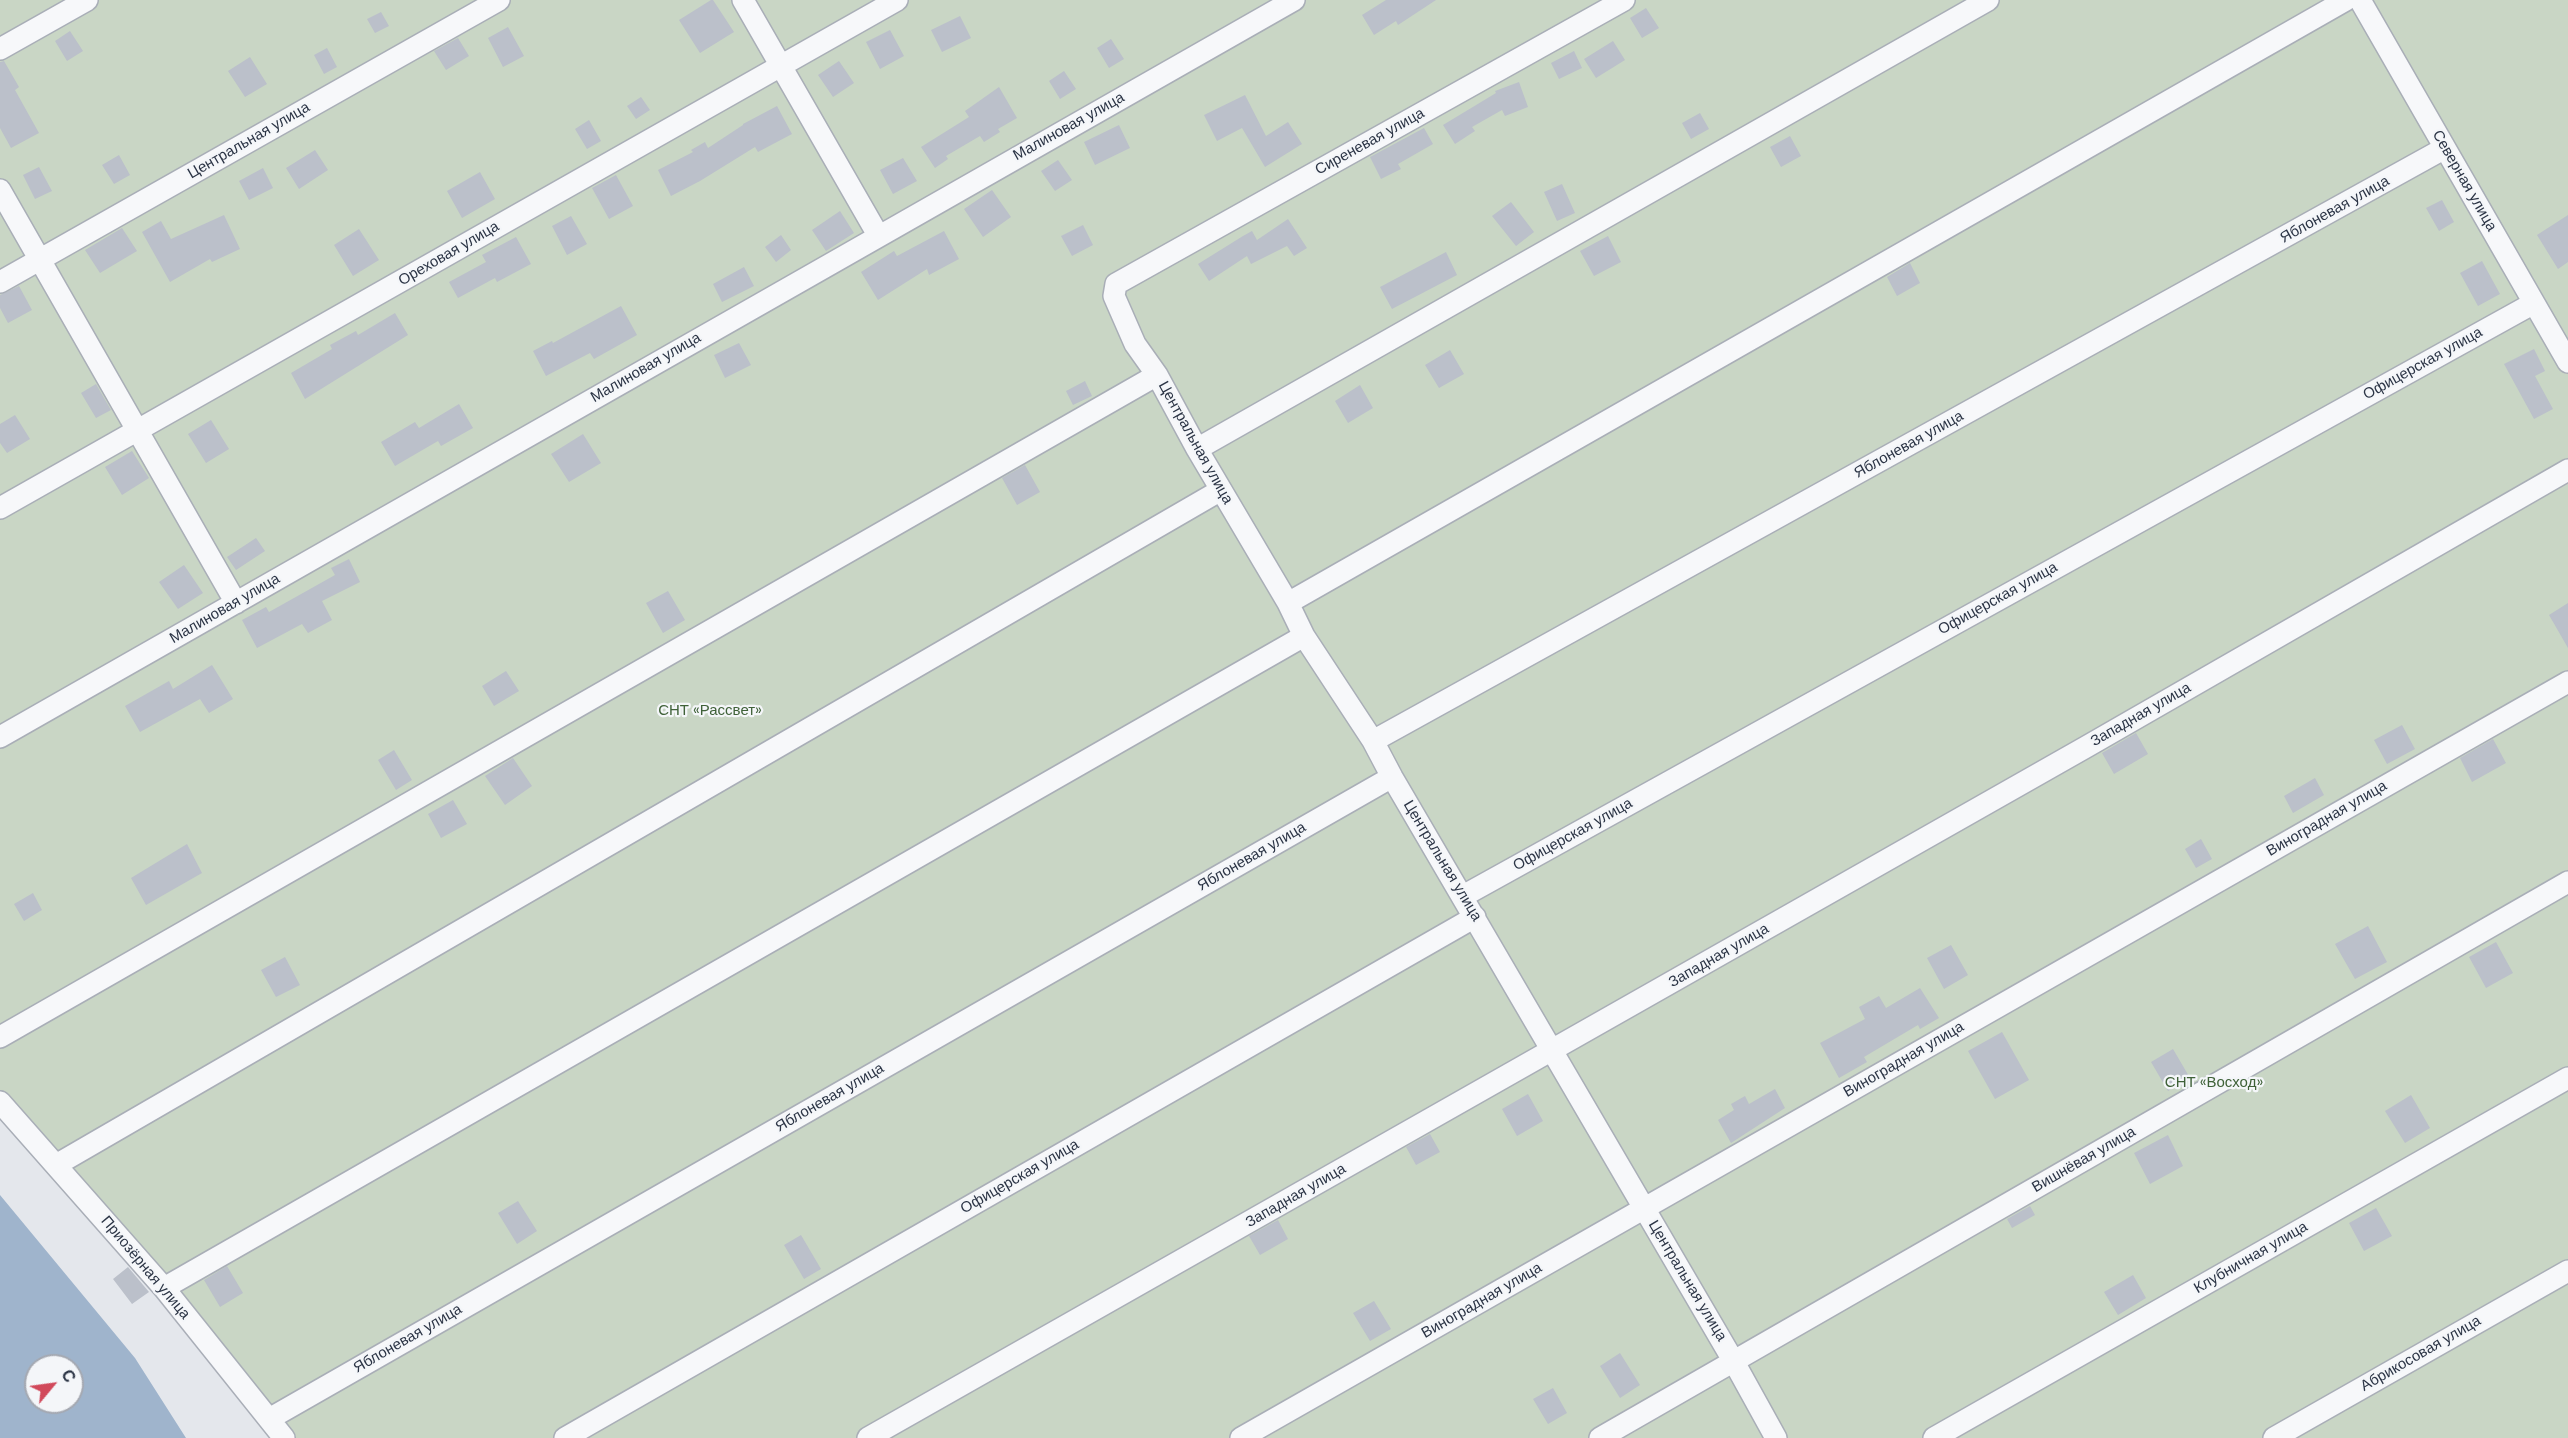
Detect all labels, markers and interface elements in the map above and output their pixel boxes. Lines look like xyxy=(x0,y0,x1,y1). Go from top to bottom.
street label: Малиновая улица xyxy=(1010,89,1128,165)
street label: Центральная улица xyxy=(185,99,313,183)
street label: Сиреневая улица xyxy=(1312,105,1428,179)
street label: Северная улица xyxy=(2428,127,2500,235)
street label: Яблоневая улица xyxy=(2277,173,2393,247)
street label: Ореховая улица xyxy=(395,218,503,290)
street label: Офицерская улица xyxy=(2360,324,2486,404)
street label: Малиновая улица xyxy=(588,329,704,407)
street label: Центральная улица xyxy=(1154,378,1236,508)
street label: Яблоневая улица xyxy=(1851,408,1967,482)
street label: Офицерская улица xyxy=(1935,559,2061,639)
street label: Малиновая улица xyxy=(167,570,283,648)
street label: Западная улица xyxy=(2088,679,2194,751)
park label: СНТ «Рассвет» xyxy=(658,702,762,720)
street label: Виноградная улица xyxy=(2264,777,2390,861)
street label: Офицерская улица xyxy=(1510,795,1636,875)
street label: Центральная улица xyxy=(1399,797,1485,925)
street label: Яблоневая улица xyxy=(1195,819,1309,895)
street label: Западная улица xyxy=(1666,920,1772,992)
street label: Виноградная улица xyxy=(1841,1018,1967,1102)
street label: Яблоневая улица xyxy=(773,1060,887,1136)
park label: СНТ «Восход» xyxy=(2165,1074,2263,1092)
street label: Вишнёвая улица xyxy=(2029,1123,2139,1197)
street label: Офицерская улица xyxy=(958,1136,1082,1218)
street label: Западная улица xyxy=(1243,1160,1349,1232)
street label: Приозёрная улица xyxy=(97,1213,193,1323)
street label: Центральная улица xyxy=(1644,1217,1730,1345)
street label: Клубничная улица xyxy=(2191,1218,2311,1298)
street label: Виноградная улица xyxy=(1419,1259,1545,1343)
street label: Яблоневая улица xyxy=(351,1301,465,1377)
street label: Абрикосовая улица xyxy=(2358,1312,2484,1396)
north arrow xyxy=(24,1354,84,1414)
text: С xyxy=(56,1366,80,1386)

